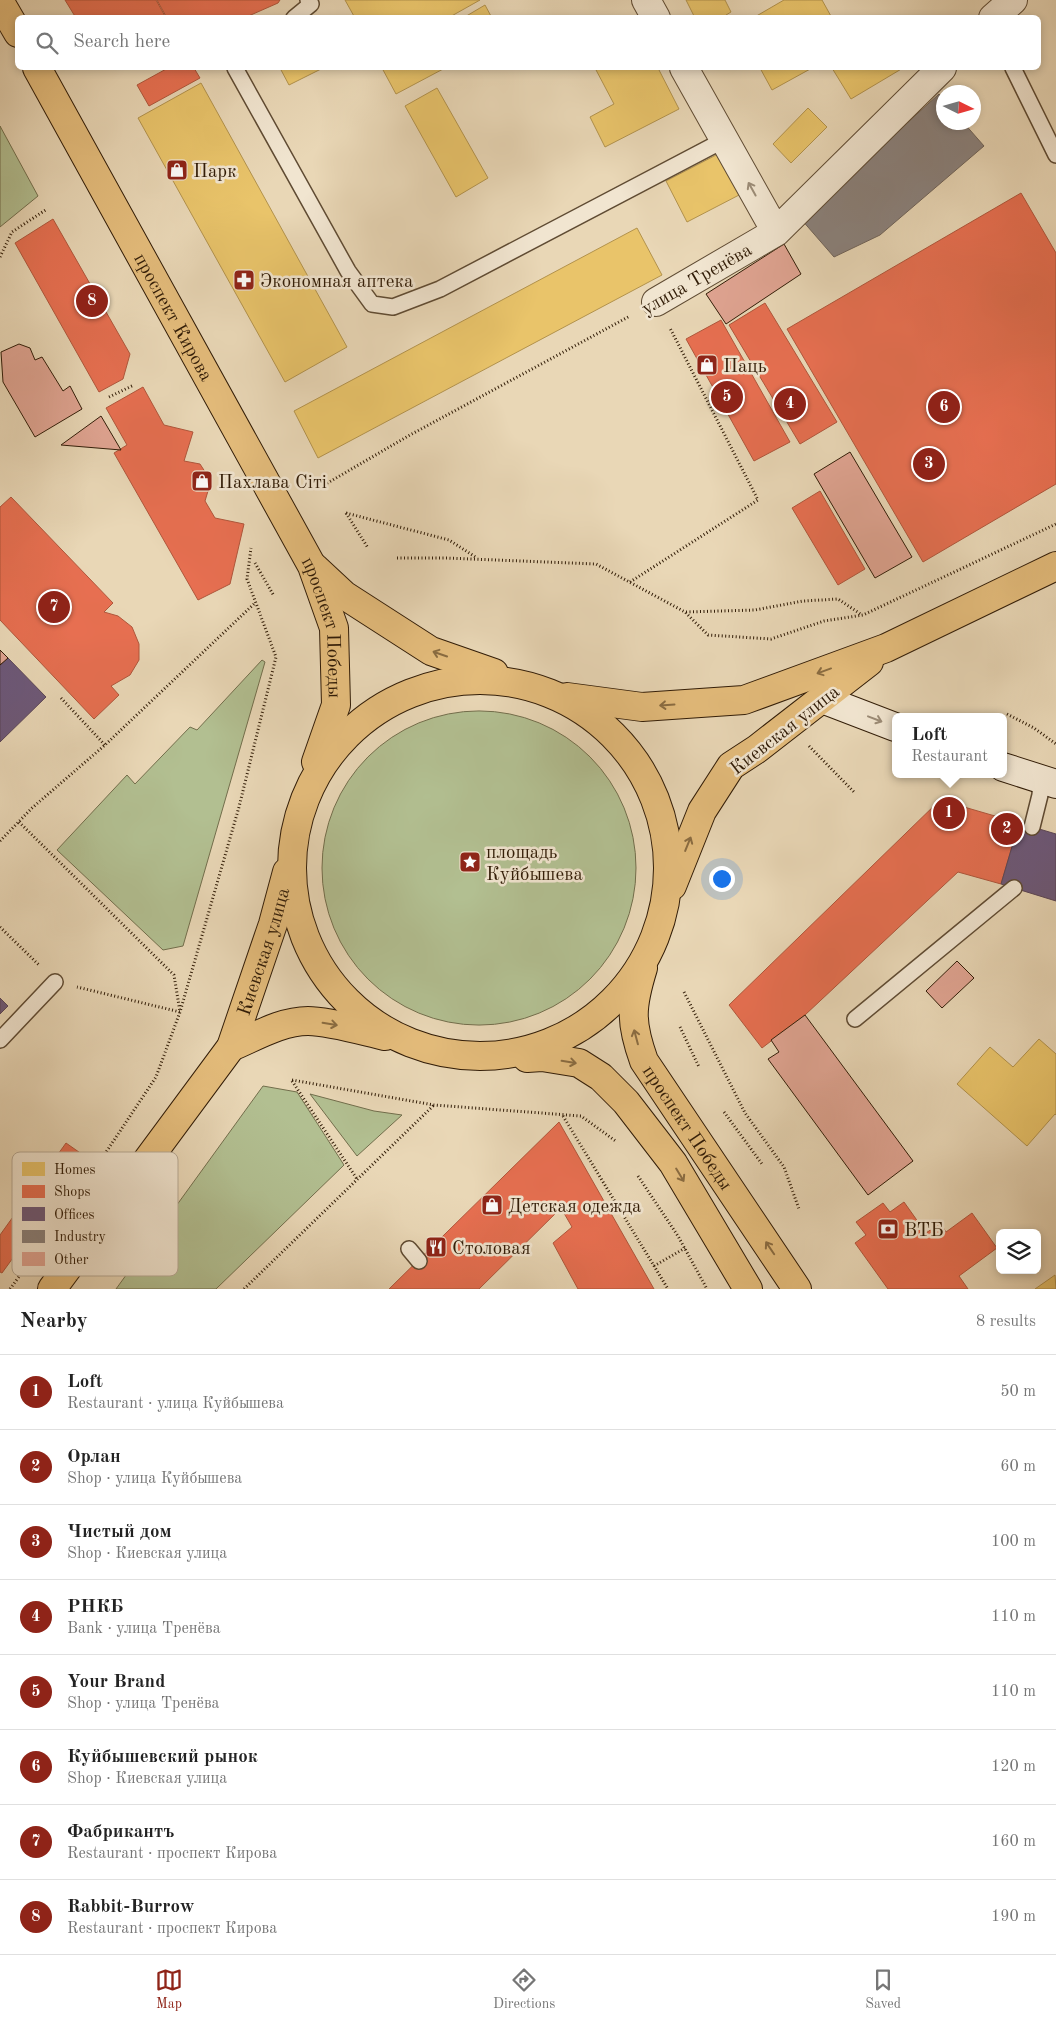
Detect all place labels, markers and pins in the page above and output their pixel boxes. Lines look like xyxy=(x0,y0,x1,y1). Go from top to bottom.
shop icon: Парк xyxy=(165,158,189,182)
place label: Парк xyxy=(193,163,237,182)
pharmacy icon: Экономная аптека xyxy=(232,268,256,292)
place label: Экономная аптека xyxy=(260,273,414,292)
pin: 8 xyxy=(76,282,108,320)
shop icon: Паць xyxy=(695,353,719,377)
place label: Паць xyxy=(723,358,767,377)
pin: 5 xyxy=(711,378,743,416)
pin: 4 xyxy=(774,385,806,423)
pin: 6 xyxy=(928,388,960,426)
pin: 3 xyxy=(913,445,945,483)
shop icon: Пахлава Сіті xyxy=(190,469,214,493)
place label: Пахлава Сіті xyxy=(218,474,327,493)
pin: 7 xyxy=(38,588,70,626)
pin: 1 xyxy=(933,794,965,832)
pin: 2 xyxy=(991,810,1023,848)
place label: площадь Куйбышева xyxy=(486,844,583,885)
place icon: площадь Куйбышева xyxy=(458,850,482,874)
shop icon: Детская одежда xyxy=(480,1193,504,1217)
place label: Детская одежда xyxy=(508,1198,642,1217)
bank icon: ВТБ xyxy=(876,1217,900,1241)
place label: ВТБ xyxy=(904,1222,944,1241)
restaurant icon: Столовая xyxy=(424,1235,448,1259)
place label: Столовая xyxy=(452,1240,531,1259)

